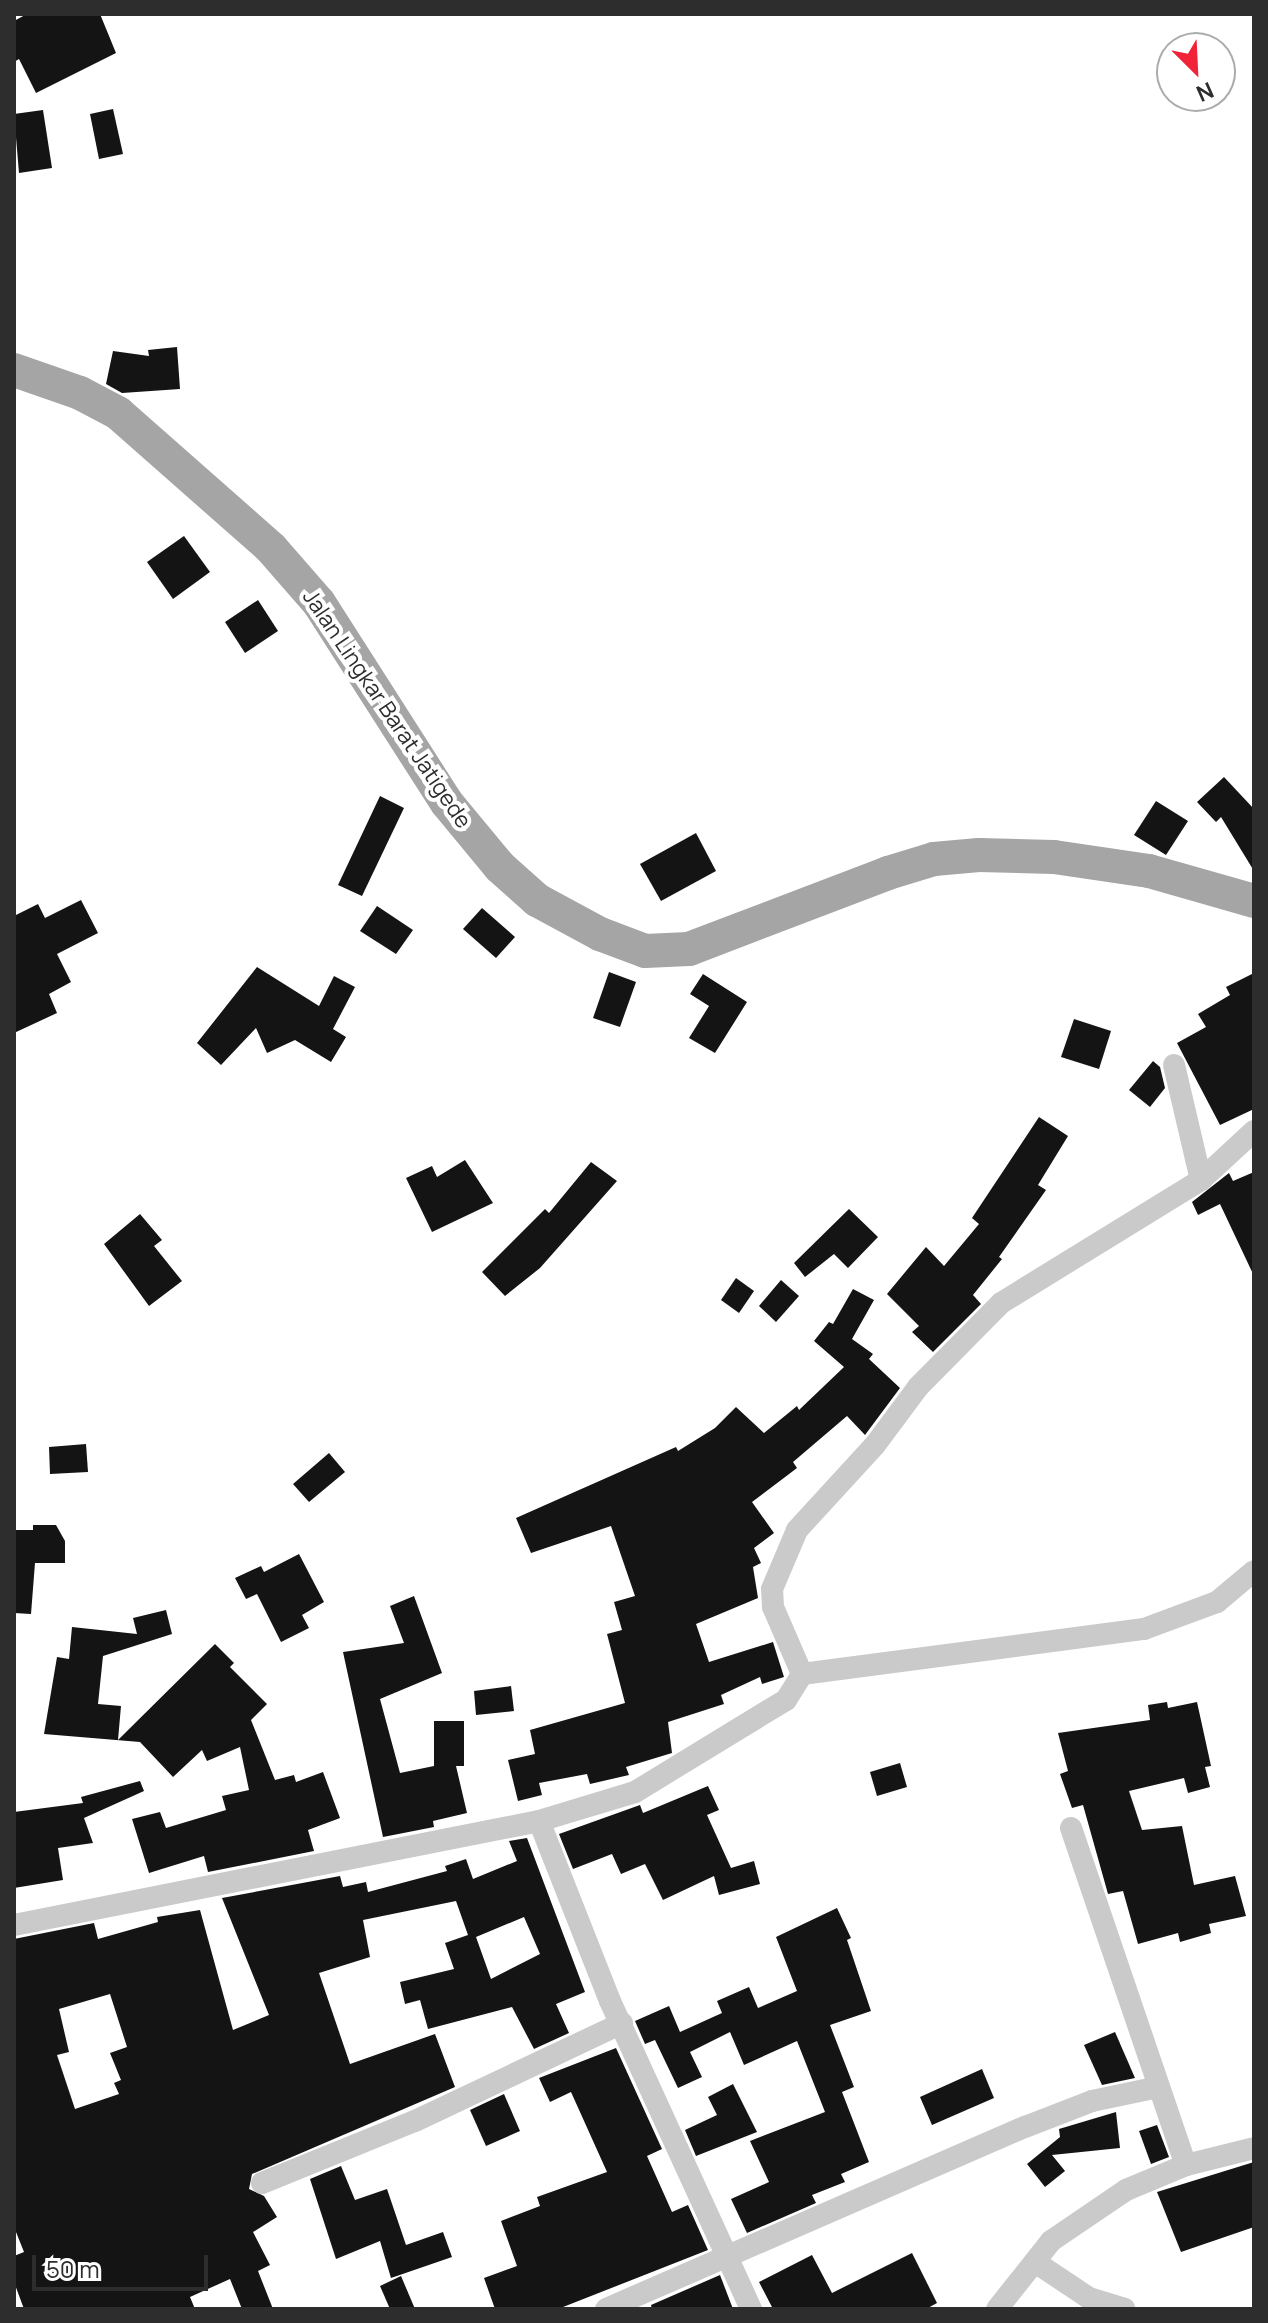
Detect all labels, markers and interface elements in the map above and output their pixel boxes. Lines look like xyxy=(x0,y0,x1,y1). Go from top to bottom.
north arrow xyxy=(1156,32,1236,112)
text: N xyxy=(1192,75,1218,109)
street label: Jalan Lingkar Barat Jatigede xyxy=(297,585,477,833)
scale bar xyxy=(36,2239,212,2289)
text: 50 m xyxy=(46,2252,100,2285)

